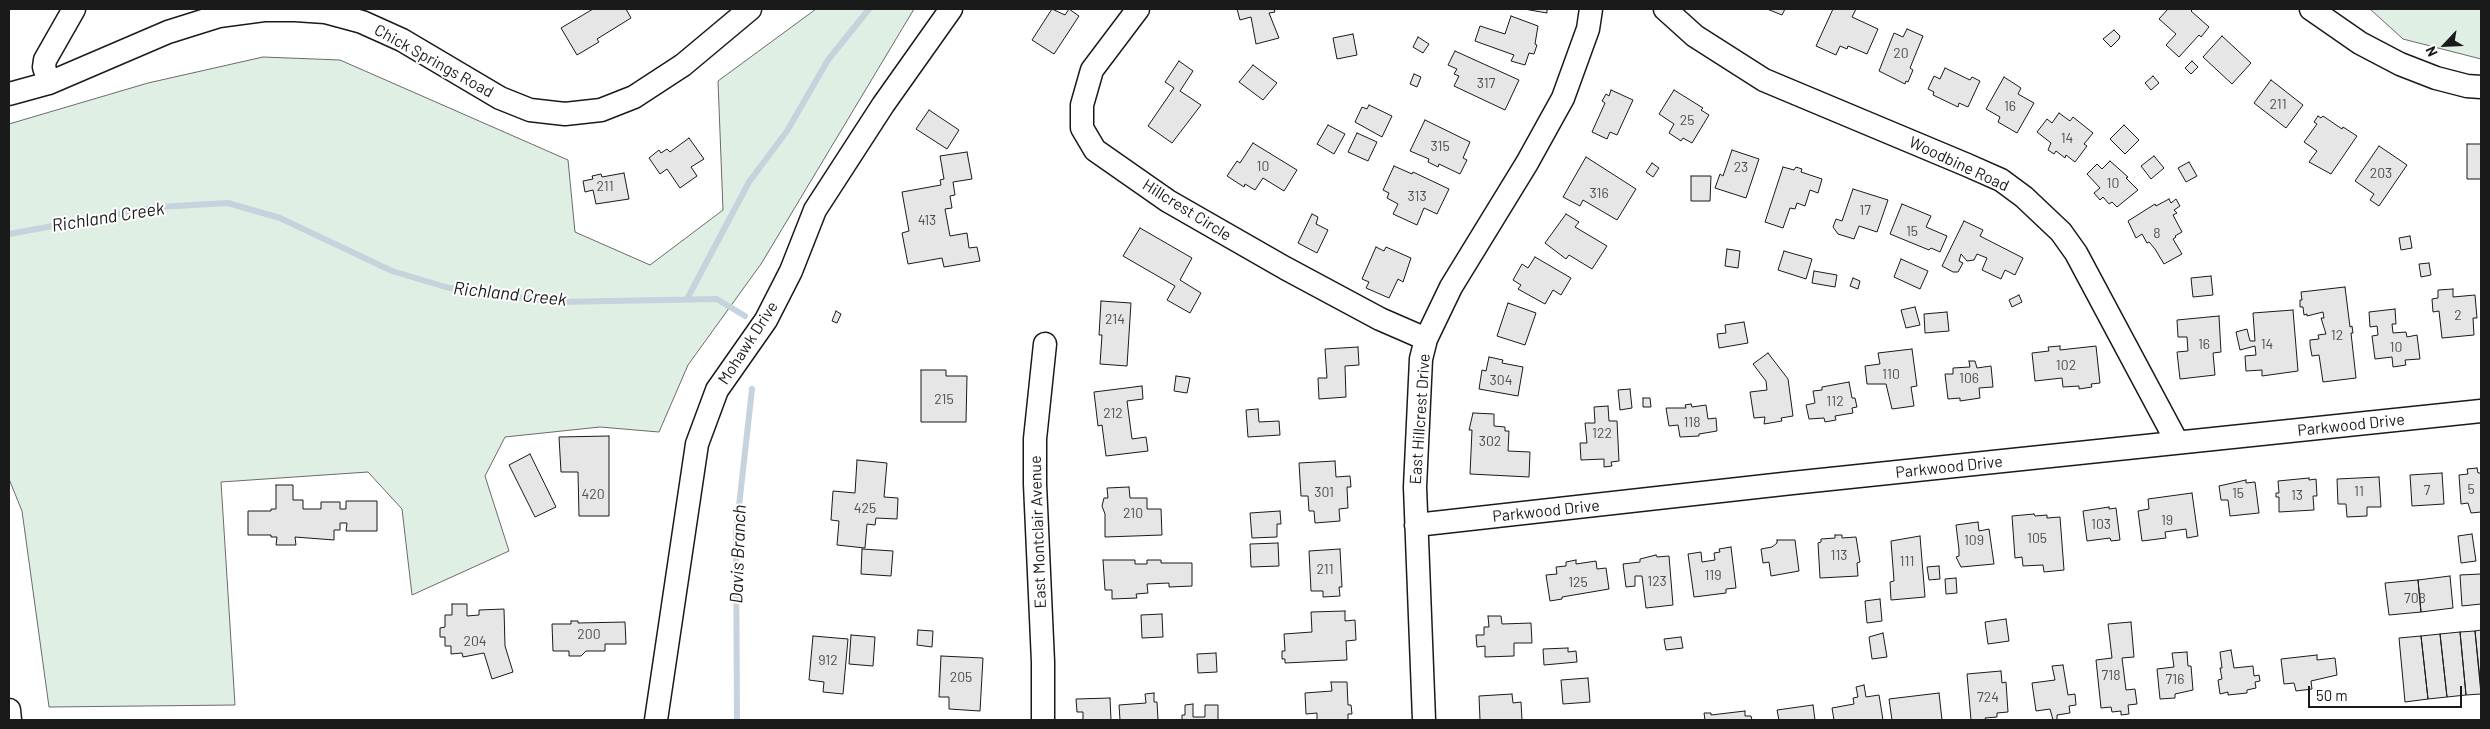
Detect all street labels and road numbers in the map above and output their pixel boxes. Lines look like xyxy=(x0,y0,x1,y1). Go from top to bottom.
street label: Chick Springs Road xyxy=(371,20,497,102)
street label: Woodbine Road xyxy=(1906,133,2012,195)
street label: Hillcrest Circle xyxy=(1139,175,1235,245)
street label: Mohawk Drive xyxy=(714,298,782,388)
street label: East Hillcrest Drive xyxy=(1406,353,1434,485)
street label: Parkwood Drive xyxy=(2296,410,2406,440)
street label: Parkwood Drive xyxy=(1894,452,2004,482)
street label: East Montclair Avenue xyxy=(1026,455,1050,609)
street label: Parkwood Drive xyxy=(1491,496,1601,526)

